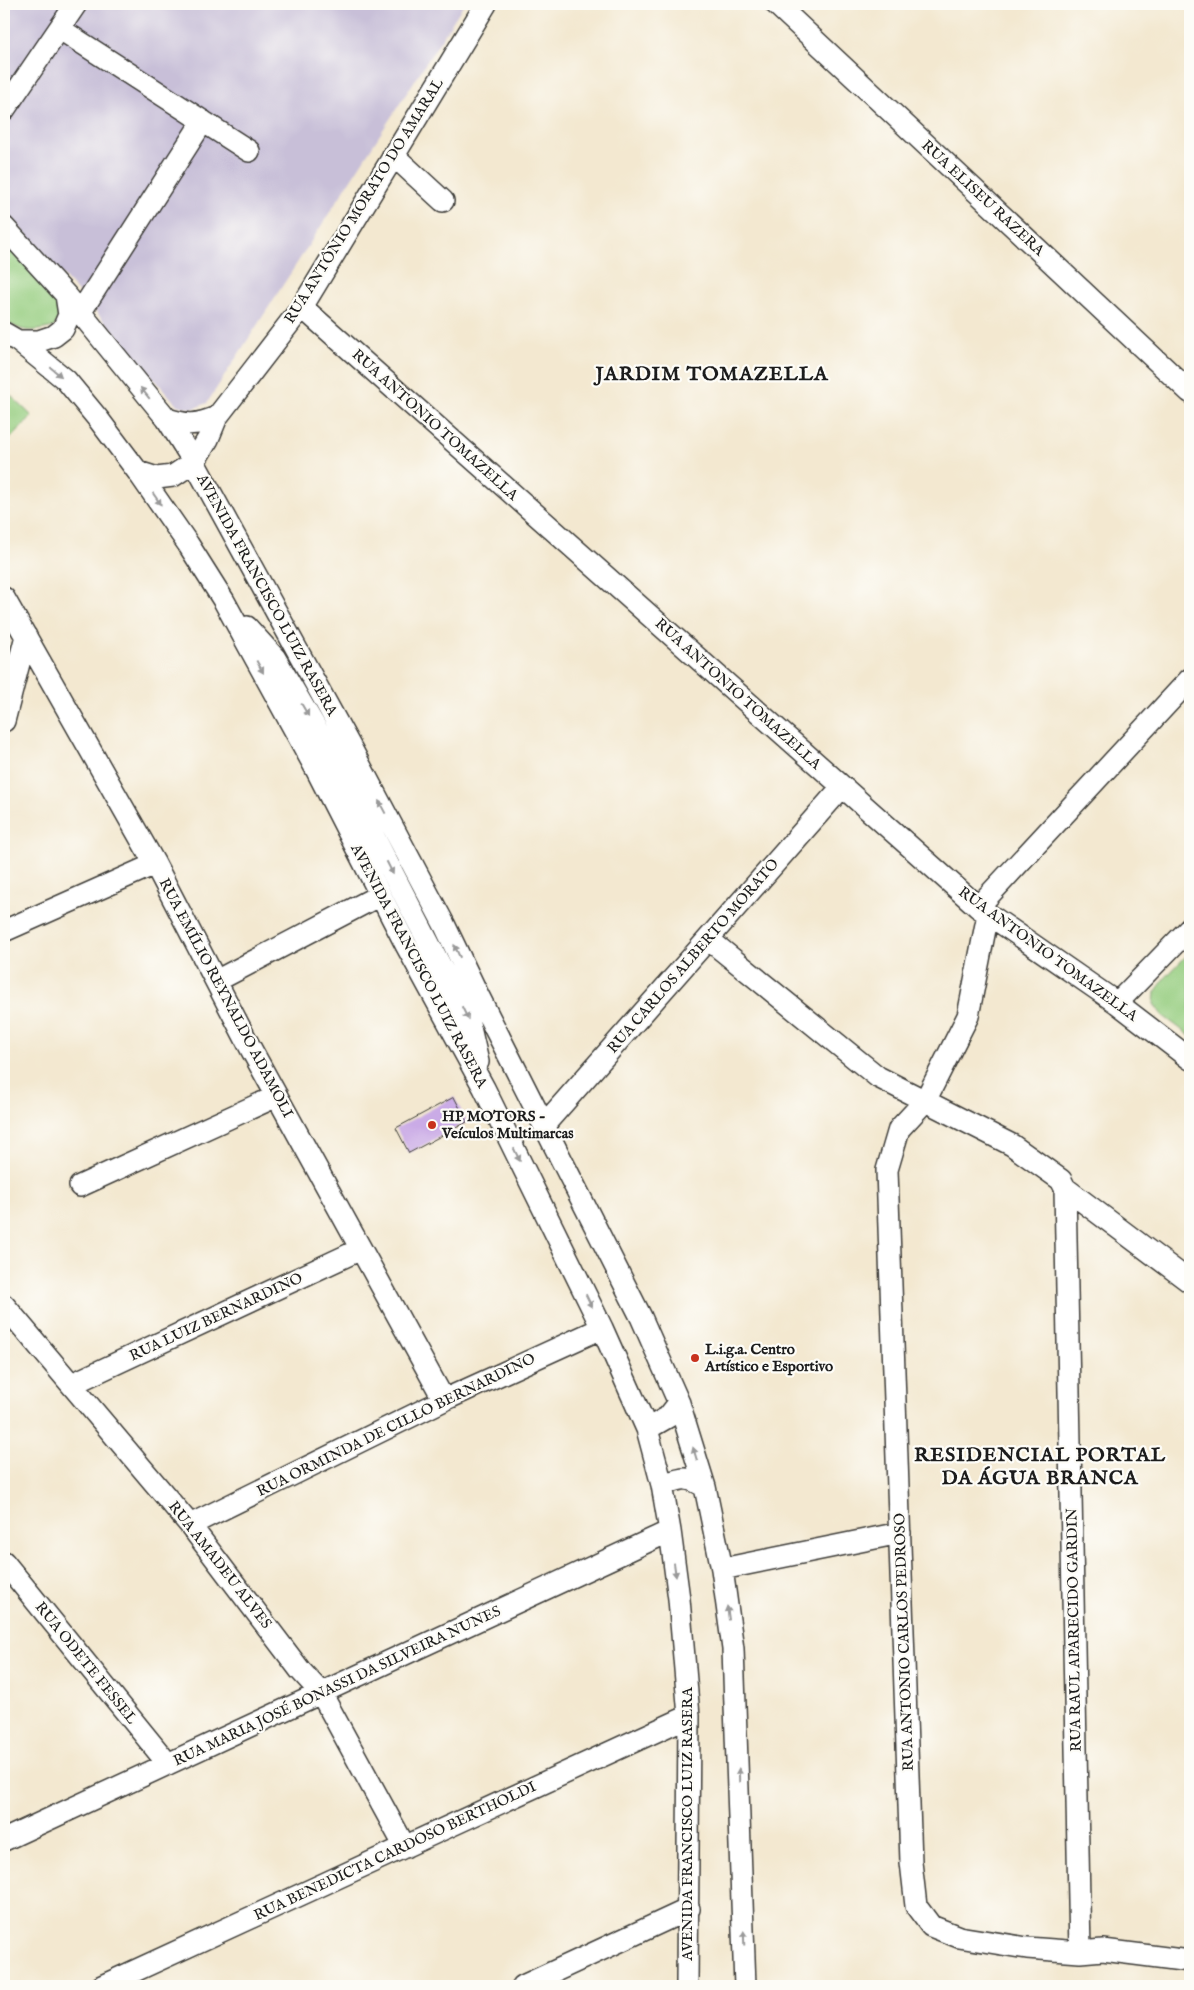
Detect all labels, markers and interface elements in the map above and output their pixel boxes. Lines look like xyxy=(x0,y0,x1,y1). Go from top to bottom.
street label: RUA ANTÔNIO MORATO DO AMARAL xyxy=(280,75,448,327)
street label: RUA ELISEU RAZERA xyxy=(917,136,1049,261)
street label: RUA ANTONIO TOMAZELLA xyxy=(348,345,523,505)
district label: JARDIM TOMAZELLA xyxy=(592,362,829,387)
one-way arrow xyxy=(49,367,62,378)
one-way arrow xyxy=(140,386,151,399)
street label: AVENIDA FRANCISCO LUIZ RASERA xyxy=(192,470,342,720)
one-way arrow xyxy=(152,492,162,506)
street label: RUA ANTONIO TOMAZELLA xyxy=(651,614,826,774)
one-way arrow xyxy=(256,660,264,675)
one-way arrow xyxy=(301,702,309,717)
one-way arrow xyxy=(378,800,386,814)
street label: AVENIDA FRANCISCO LUIZ RASERA xyxy=(346,840,492,1092)
street label: RUA CARLOS ALBERTO MORATO xyxy=(603,855,783,1057)
one-way arrow xyxy=(386,861,394,875)
street label: RUA EMÍLIO REYNALDO ADAMOLI xyxy=(155,875,298,1121)
street label: RUA ANTONIO TOMAZELLA xyxy=(954,882,1142,1026)
one-way arrow xyxy=(453,944,461,958)
one-way arrow xyxy=(460,1005,469,1020)
place label: HP MOTORS - Veículos Multimarcas xyxy=(441,1107,574,1143)
marker: HP MOTORS - Veículos Multimarcas xyxy=(426,1119,438,1131)
one-way arrow xyxy=(513,1148,521,1162)
street label: RUA LUIZ BERNARDINO xyxy=(126,1268,306,1366)
one-way arrow xyxy=(585,1293,593,1308)
place label: L.i.g.a. Centro Artístico e Esportivo xyxy=(704,1340,833,1376)
street label: RUA ORMINDA DE CILLO BERNARDINO xyxy=(254,1349,538,1501)
marker: L.i.g.a. Centro Artístico e Esportivo xyxy=(689,1352,701,1364)
district label: RESIDENCIAL PORTAL DA ÁGUA BRANCA xyxy=(914,1443,1166,1491)
one-way arrow xyxy=(690,1447,698,1462)
street label: RUA AMADEU ALVES xyxy=(164,1497,276,1633)
street label: RUA RAUL APARECIDO GARDIN xyxy=(1062,1508,1086,1752)
street label: RUA ANTONIO CARLOS PEDROSO xyxy=(890,1513,918,1771)
one-way arrow xyxy=(671,1562,679,1578)
street label: RUA ODETE FESSEL xyxy=(31,1598,141,1728)
street label: RUA MARIA JOSÉ BONASSI DA SILVEIRA NUNES xyxy=(170,1601,504,1771)
one-way arrow xyxy=(724,1605,732,1621)
street label: AVENIDA FRANCISCO LUIZ RASERA xyxy=(678,1686,697,1962)
one-way arrow xyxy=(735,1767,743,1783)
street label: RUA BENEDICTA CARDOSO BERTHOLDI xyxy=(251,1777,540,1925)
one-way arrow xyxy=(739,1929,747,1945)

